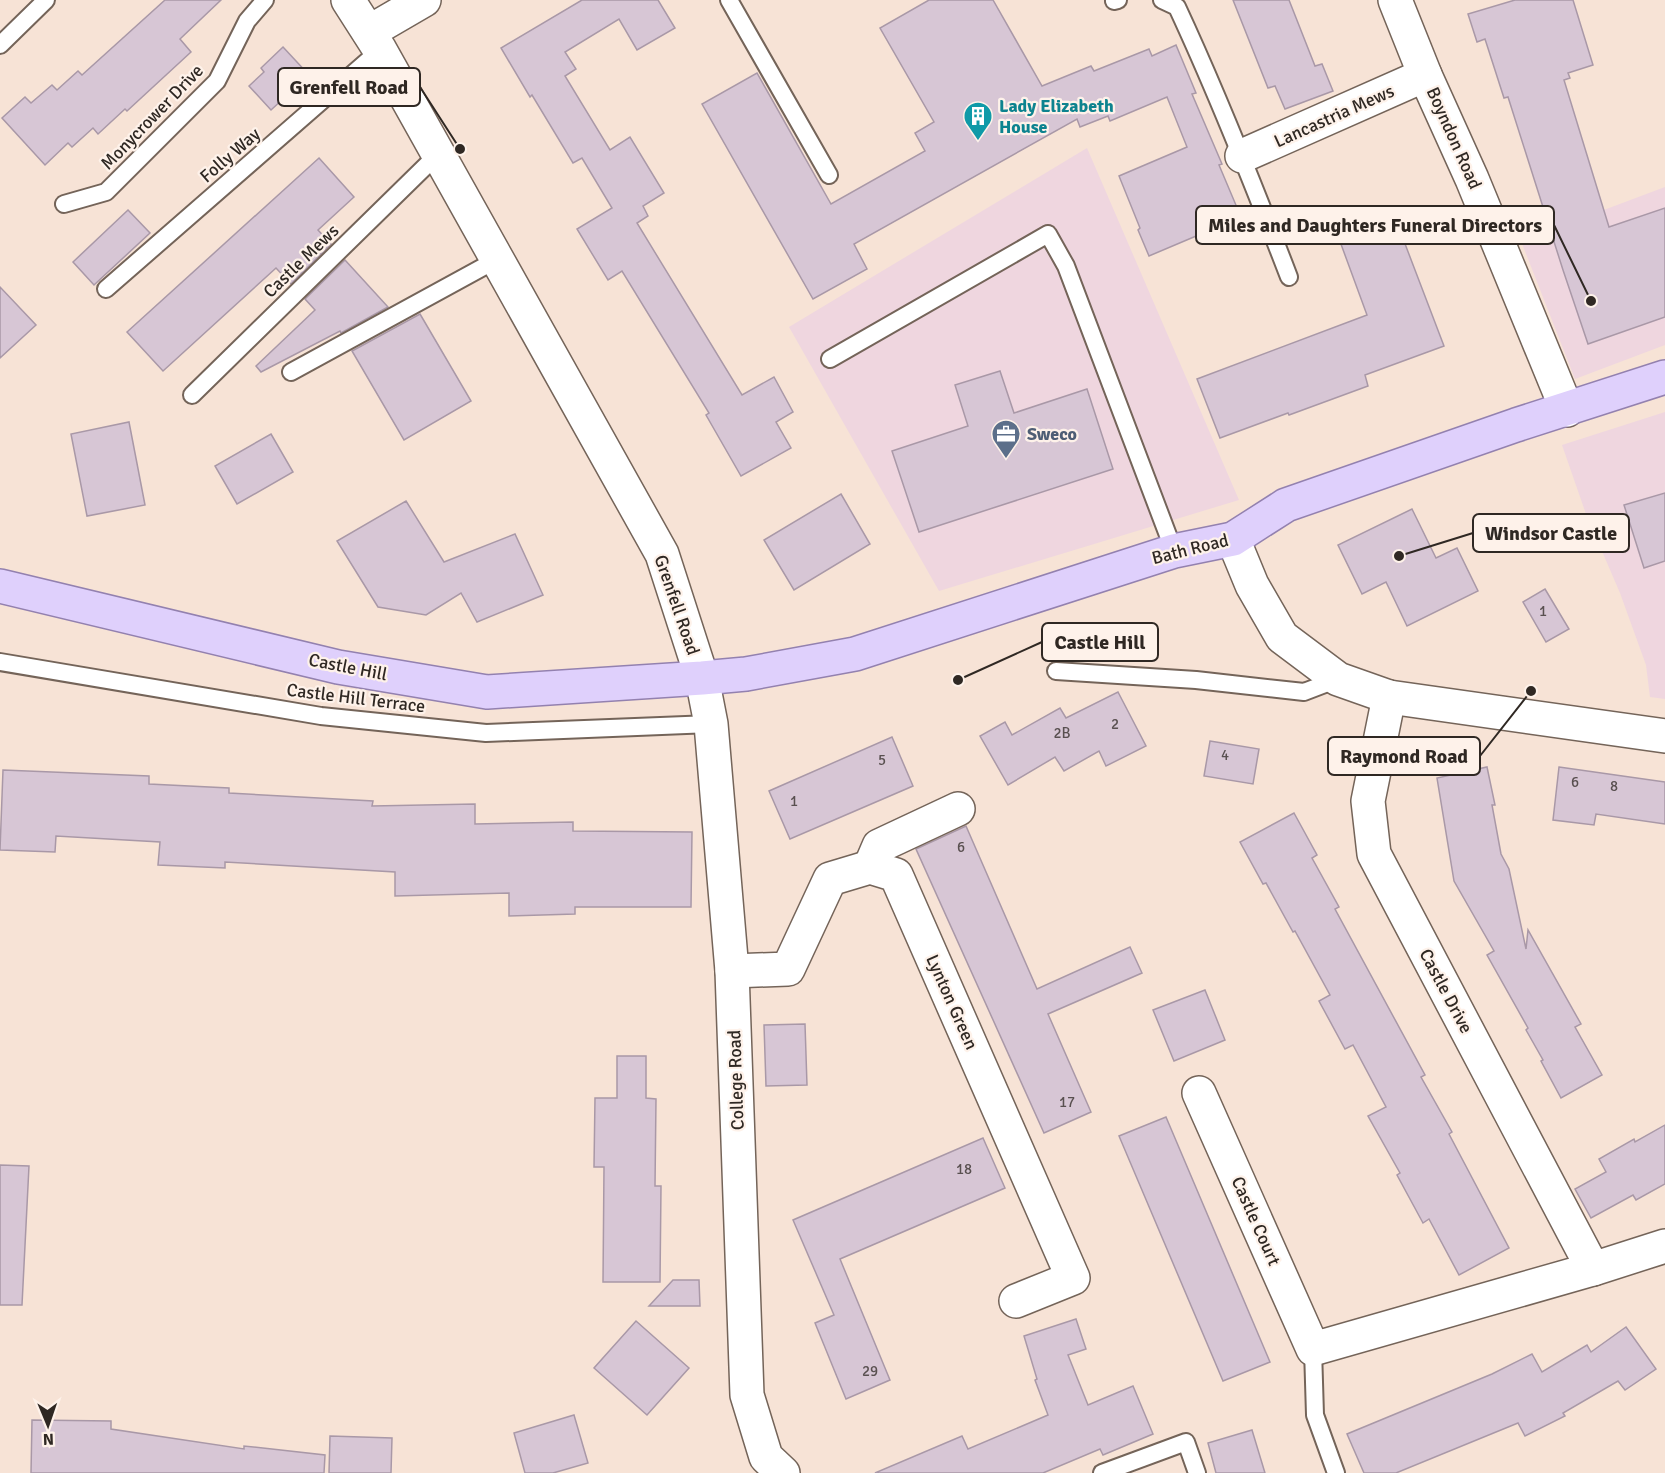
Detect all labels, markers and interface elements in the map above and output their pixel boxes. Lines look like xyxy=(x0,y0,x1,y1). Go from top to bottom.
street label: Monycrower Drive xyxy=(96,60,208,174)
callout: Grenfell Road xyxy=(278,68,420,106)
text: Grenfell Road xyxy=(290,75,409,100)
street label: Lancastria Mews xyxy=(1271,80,1398,152)
street label: Boyndon Road xyxy=(1422,84,1486,192)
place label: Lady Elizabeth House xyxy=(999,95,1114,138)
building icon: Lady Elizabeth House xyxy=(962,100,994,142)
street label: Folly Way xyxy=(195,122,265,187)
callout: Miles and Daughters Funeral Directors xyxy=(1196,206,1554,244)
text: Miles and Daughters Funeral Directors xyxy=(1208,213,1542,238)
street label: Castle Mews xyxy=(259,220,343,302)
office icon: Sweco xyxy=(990,418,1022,460)
place label: Sweco xyxy=(1027,423,1077,445)
callout: Windsor Castle xyxy=(1473,514,1629,552)
text: Windsor Castle xyxy=(1485,521,1617,546)
street label: Bath Road xyxy=(1149,529,1231,569)
street label: Grenfell Road xyxy=(650,552,704,658)
house number: 1 xyxy=(1539,602,1547,620)
callout: Castle Hill xyxy=(1042,623,1158,661)
text: Castle Hill xyxy=(1054,630,1146,655)
street label: Castle Hill xyxy=(307,649,389,685)
street label: Castle Hill Terrace xyxy=(285,679,427,717)
house number: 2 xyxy=(1111,715,1119,733)
house number: 2B xyxy=(1053,724,1071,742)
callout: Raymond Road xyxy=(1328,737,1480,775)
text: Raymond Road xyxy=(1340,744,1468,769)
house number: 4 xyxy=(1221,746,1229,764)
house number: 5 xyxy=(878,751,886,769)
house number: 6 xyxy=(1571,773,1579,791)
house number: 8 xyxy=(1610,777,1618,795)
house number: 1 xyxy=(790,792,798,810)
house number: 6 xyxy=(957,838,965,856)
street label: Castle Drive xyxy=(1415,945,1477,1037)
street label: Lynton Green xyxy=(921,951,983,1053)
street label: College Road xyxy=(723,1029,749,1131)
house number: 17 xyxy=(1059,1093,1075,1111)
house number: 18 xyxy=(956,1160,972,1178)
street label: Castle Court xyxy=(1227,1173,1285,1269)
house number: 29 xyxy=(862,1362,878,1380)
north arrow xyxy=(18,1395,78,1455)
text: N xyxy=(43,1429,54,1449)

